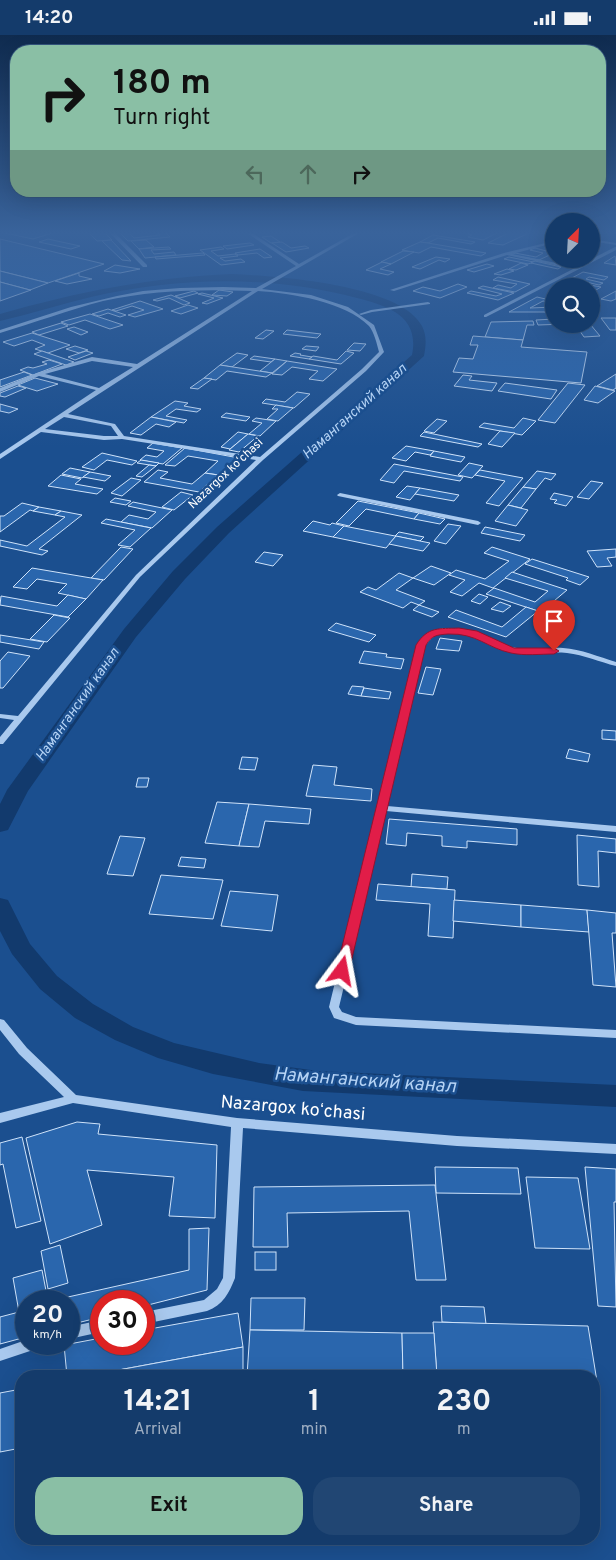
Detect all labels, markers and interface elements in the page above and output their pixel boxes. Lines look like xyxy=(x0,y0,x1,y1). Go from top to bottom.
text: 14:20 xyxy=(25,6,74,30)
text: 180 m xyxy=(113,62,211,106)
icon: right xyxy=(30,65,95,130)
text: Turn right xyxy=(113,105,210,132)
icon: left xyxy=(241,160,269,188)
icon: ahead xyxy=(294,160,322,188)
icon: right xyxy=(347,160,375,188)
north arrow xyxy=(545,213,600,267)
map controls xyxy=(545,213,600,333)
button: search xyxy=(545,278,600,333)
water label: Наманганский канал xyxy=(299,360,411,463)
street label: Nazargox koʻchasi xyxy=(185,435,267,513)
pin xyxy=(533,600,575,651)
icon: arrive xyxy=(540,607,568,635)
water label: Наманганский канал xyxy=(32,644,124,765)
position arrow xyxy=(315,944,367,996)
water label: Наманганский канал xyxy=(273,1063,458,1099)
street label: Nazargox koʻchasi xyxy=(220,1091,366,1127)
speed limit sign: 30 xyxy=(90,1290,155,1355)
text: 20 xyxy=(32,1300,63,1332)
text: km/h xyxy=(33,1327,62,1343)
text: 14:21 xyxy=(123,1384,192,1421)
text: 1 xyxy=(308,1384,320,1421)
text: 230 xyxy=(436,1384,492,1421)
text: Arrival xyxy=(134,1420,182,1440)
text: min xyxy=(301,1420,327,1440)
text: m xyxy=(457,1420,471,1440)
button: Exit xyxy=(35,1477,303,1535)
button: Share xyxy=(313,1477,580,1535)

